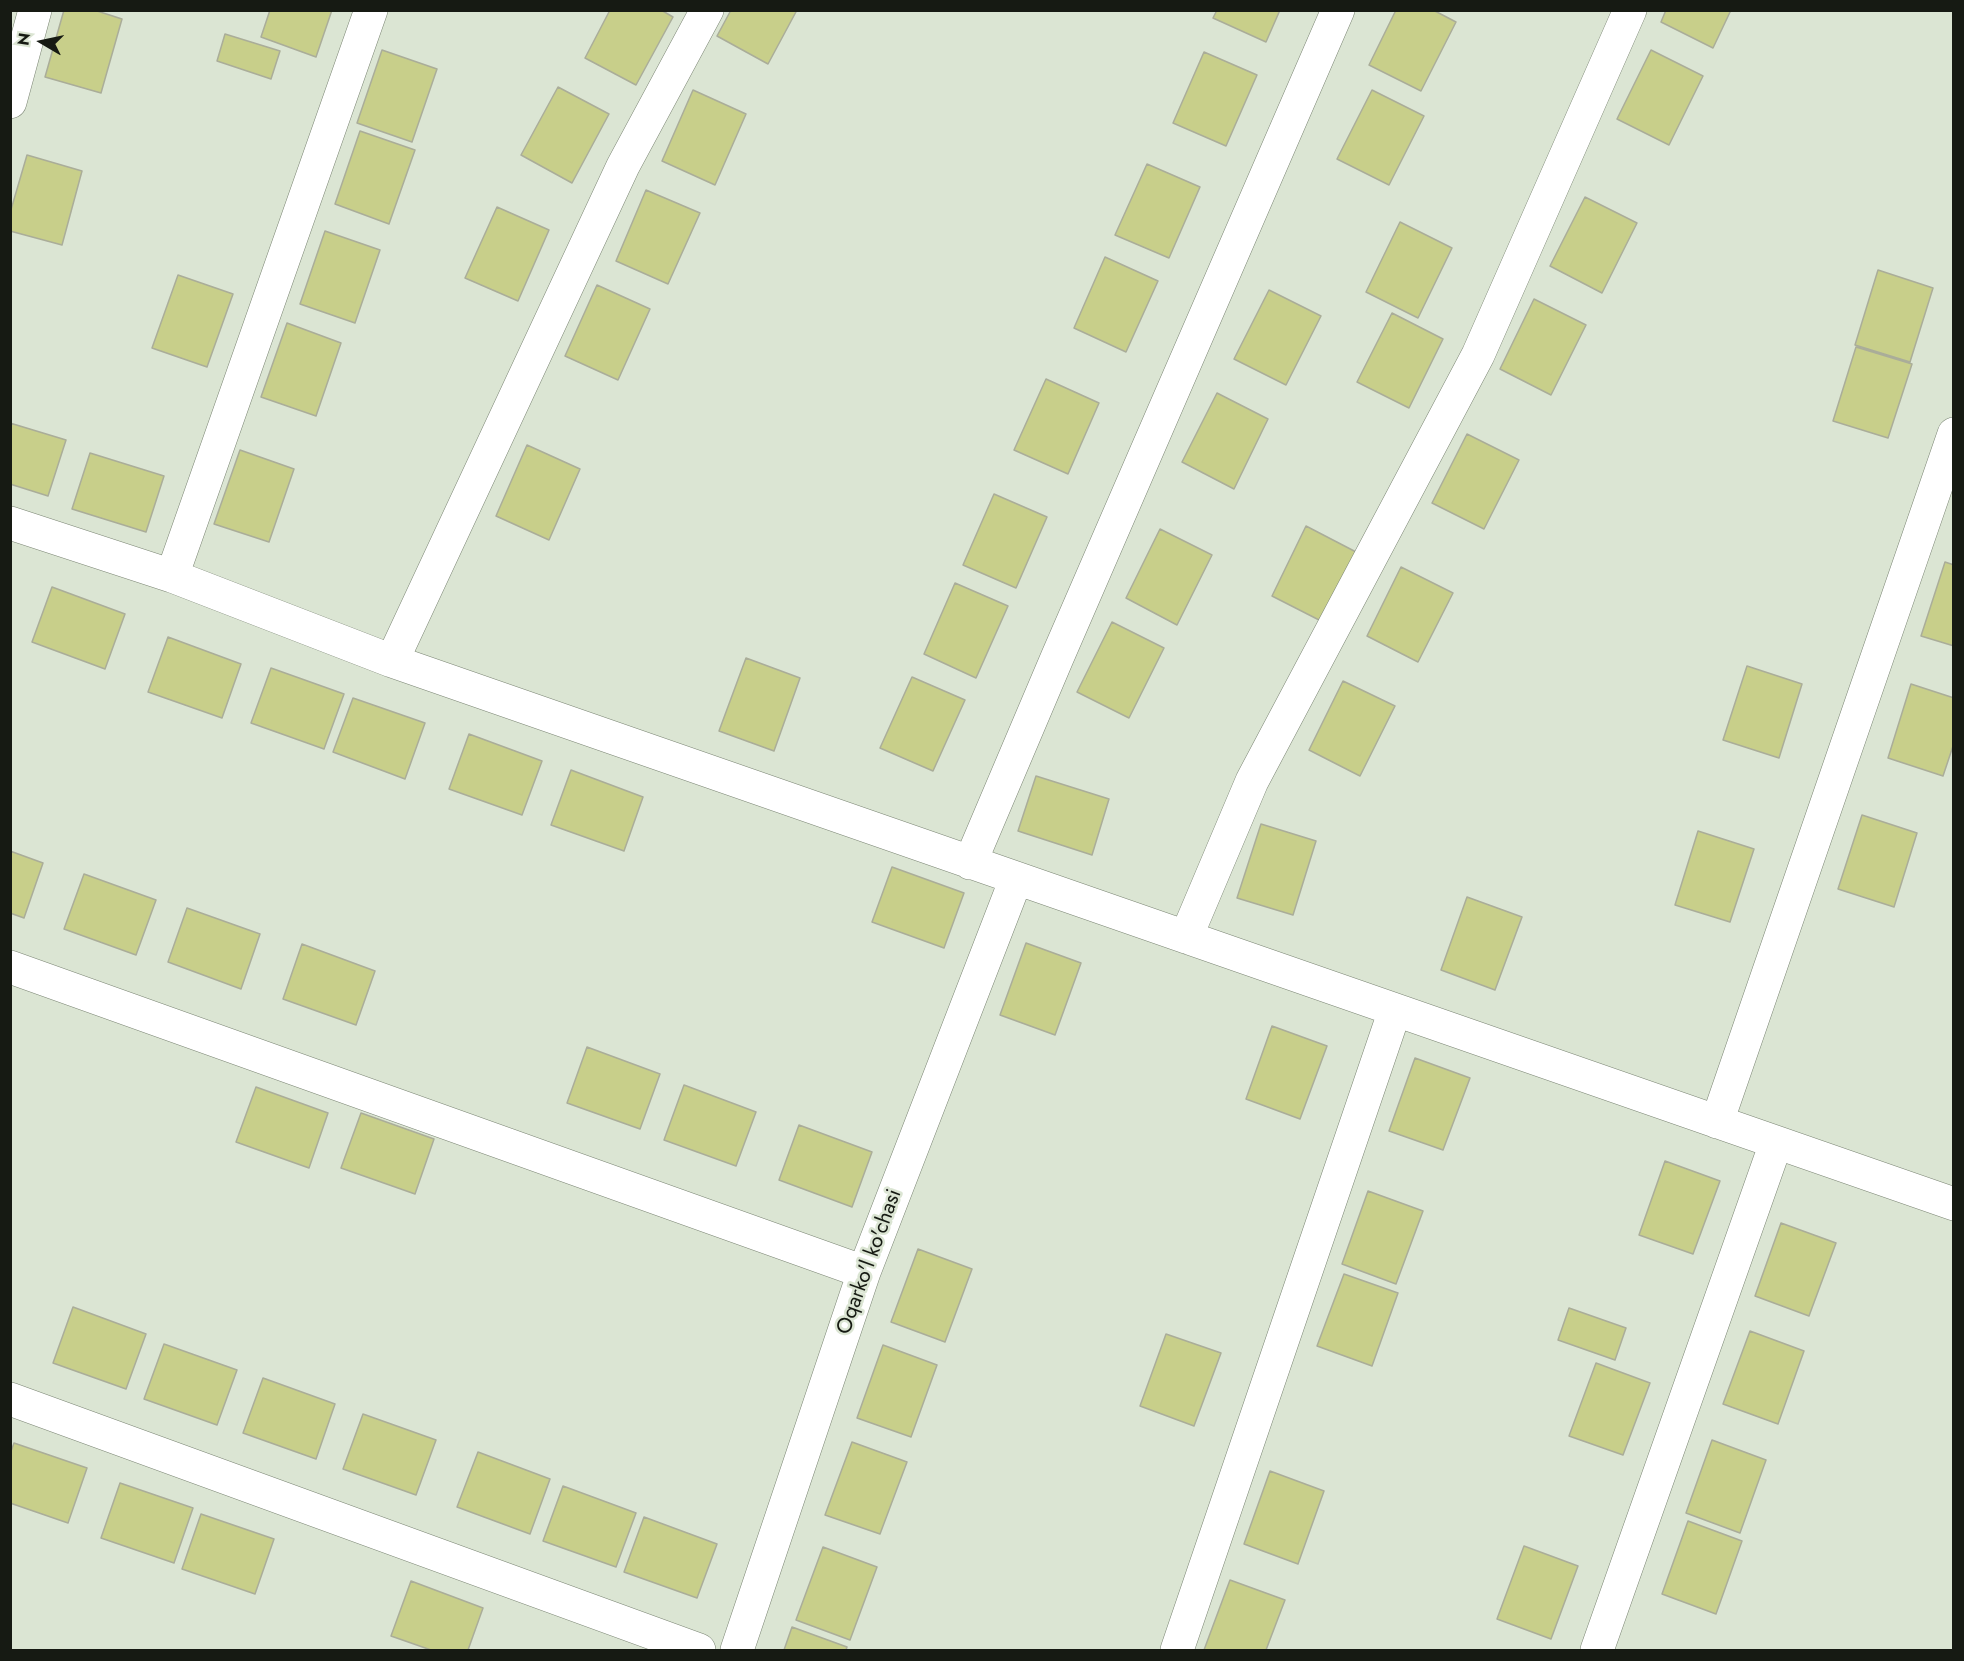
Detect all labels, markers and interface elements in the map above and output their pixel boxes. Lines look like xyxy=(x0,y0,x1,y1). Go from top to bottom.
north arrow xyxy=(12,12,72,72)
text: N xyxy=(11,31,36,47)
street label: Oqarko'l ko'chasi xyxy=(832,1186,908,1338)

